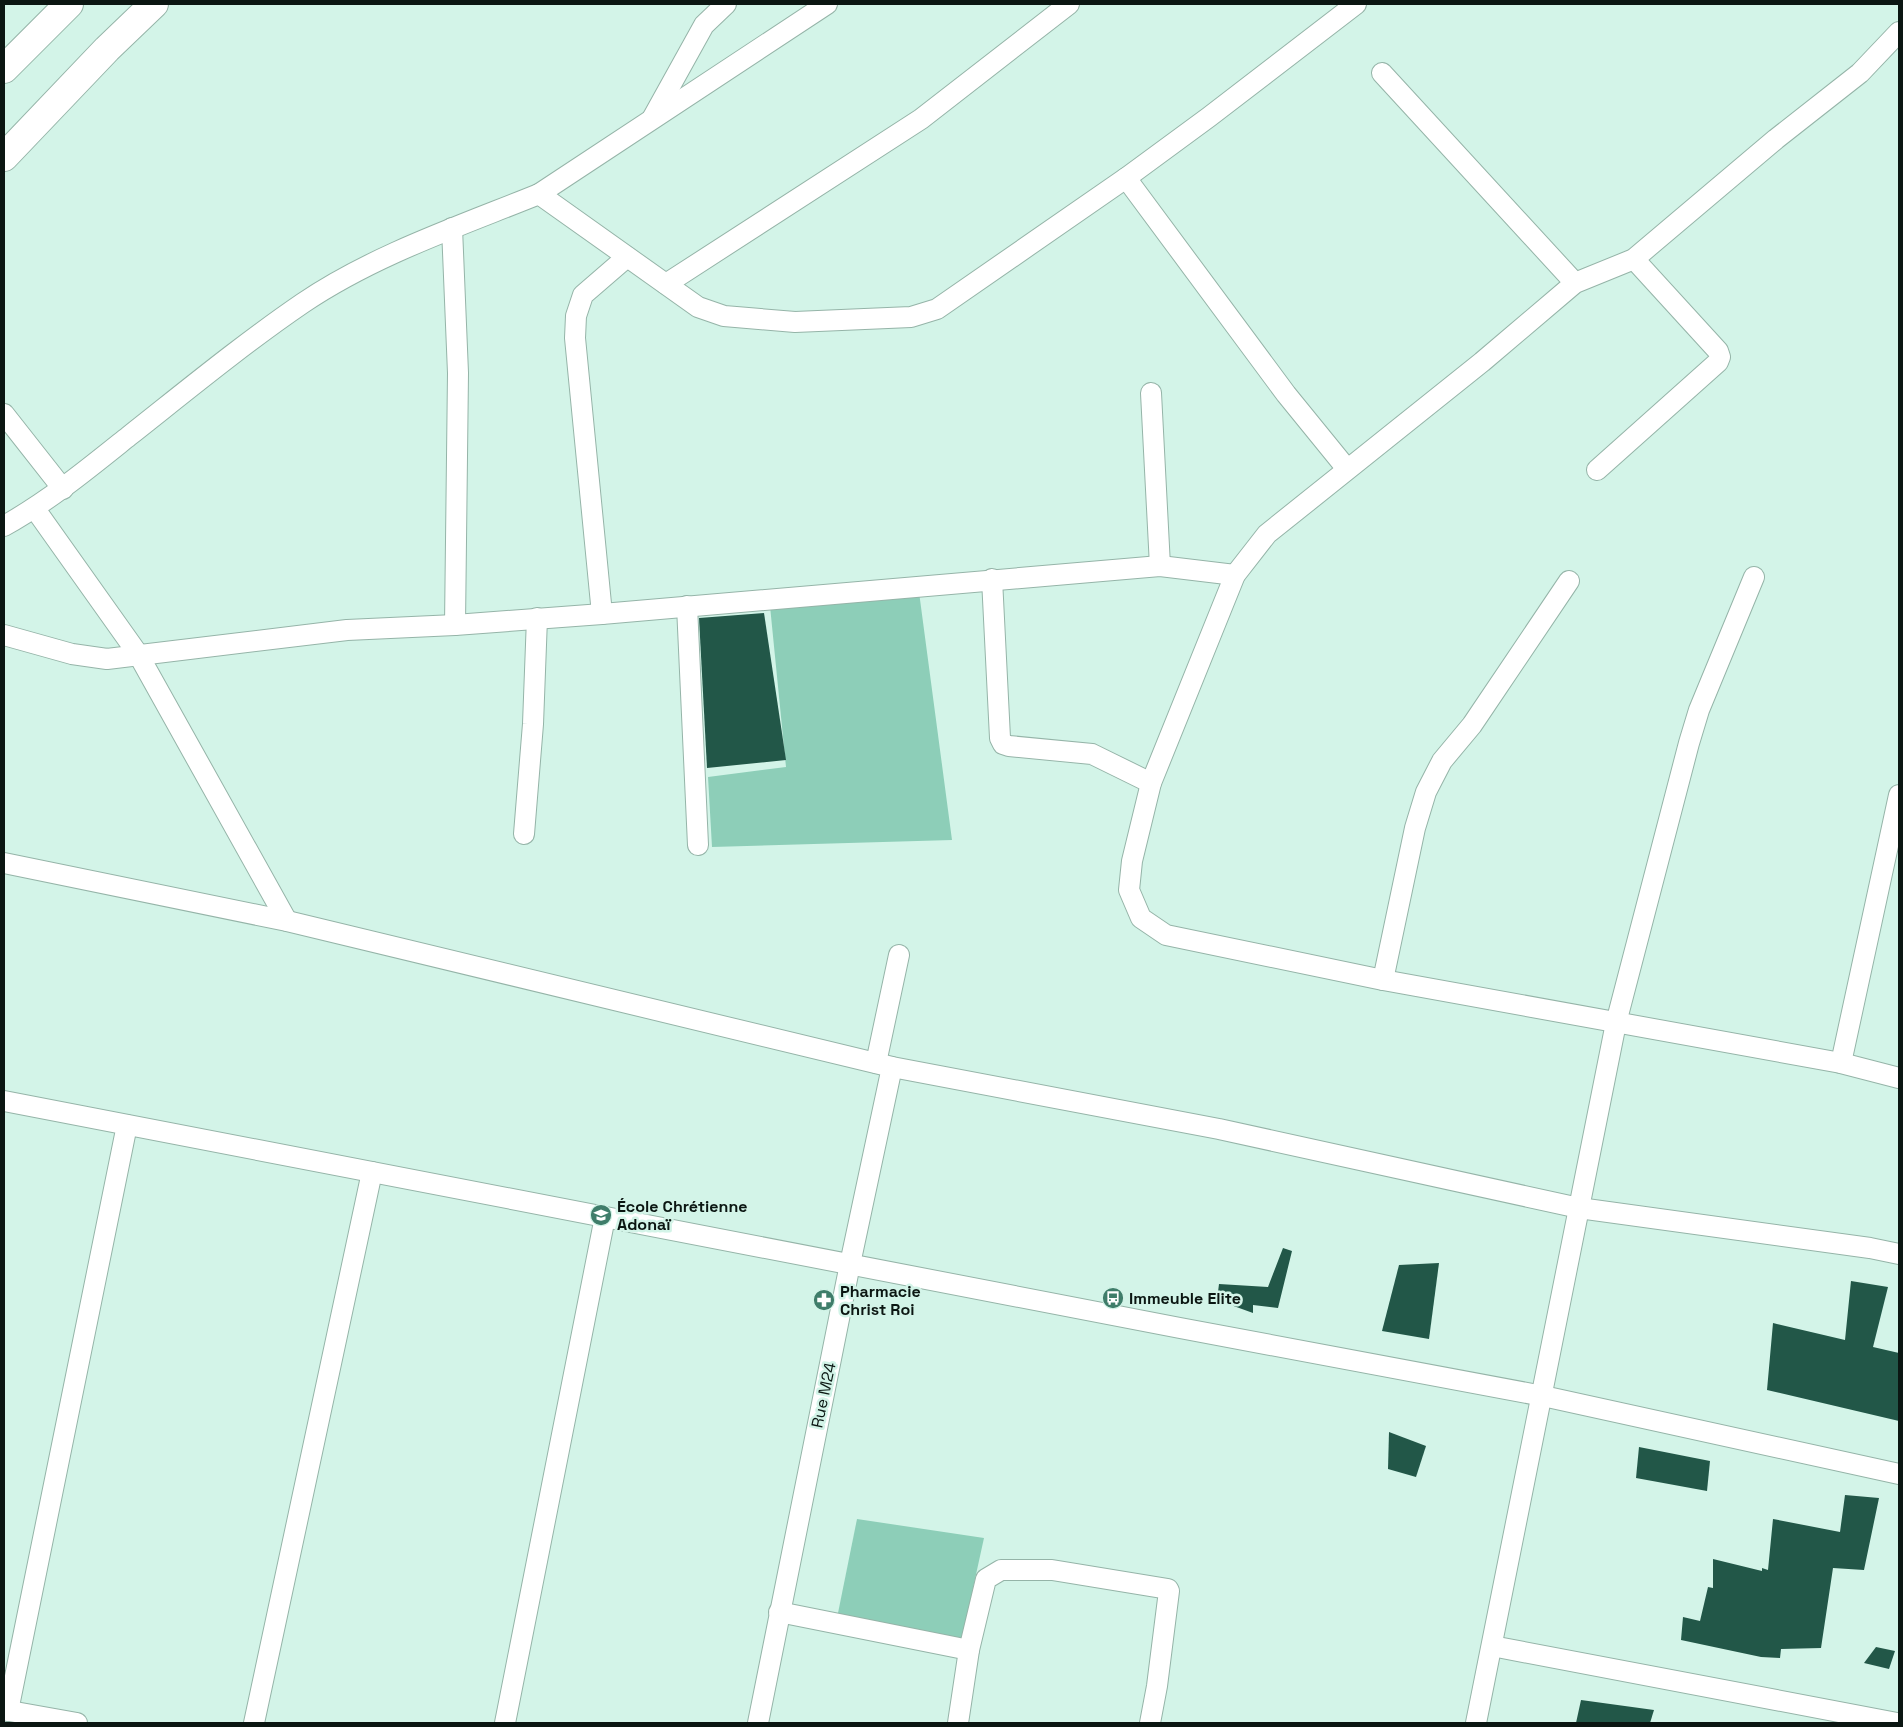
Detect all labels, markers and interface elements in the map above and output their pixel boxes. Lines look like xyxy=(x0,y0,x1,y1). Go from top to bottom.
place label: École Chrétienne Adonaï xyxy=(617,1196,748,1235)
school or university icon: École Chrétienne Adonaï xyxy=(589,1203,613,1227)
place label: Pharmacie Christ Roi xyxy=(840,1281,921,1320)
bus stop icon: Immeuble Elite xyxy=(1101,1286,1125,1310)
pharmacy icon: Pharmacie Christ Roi xyxy=(812,1288,836,1312)
place label: Immeuble Elite xyxy=(1129,1288,1241,1309)
street label: Rue M24 xyxy=(806,1360,841,1430)

